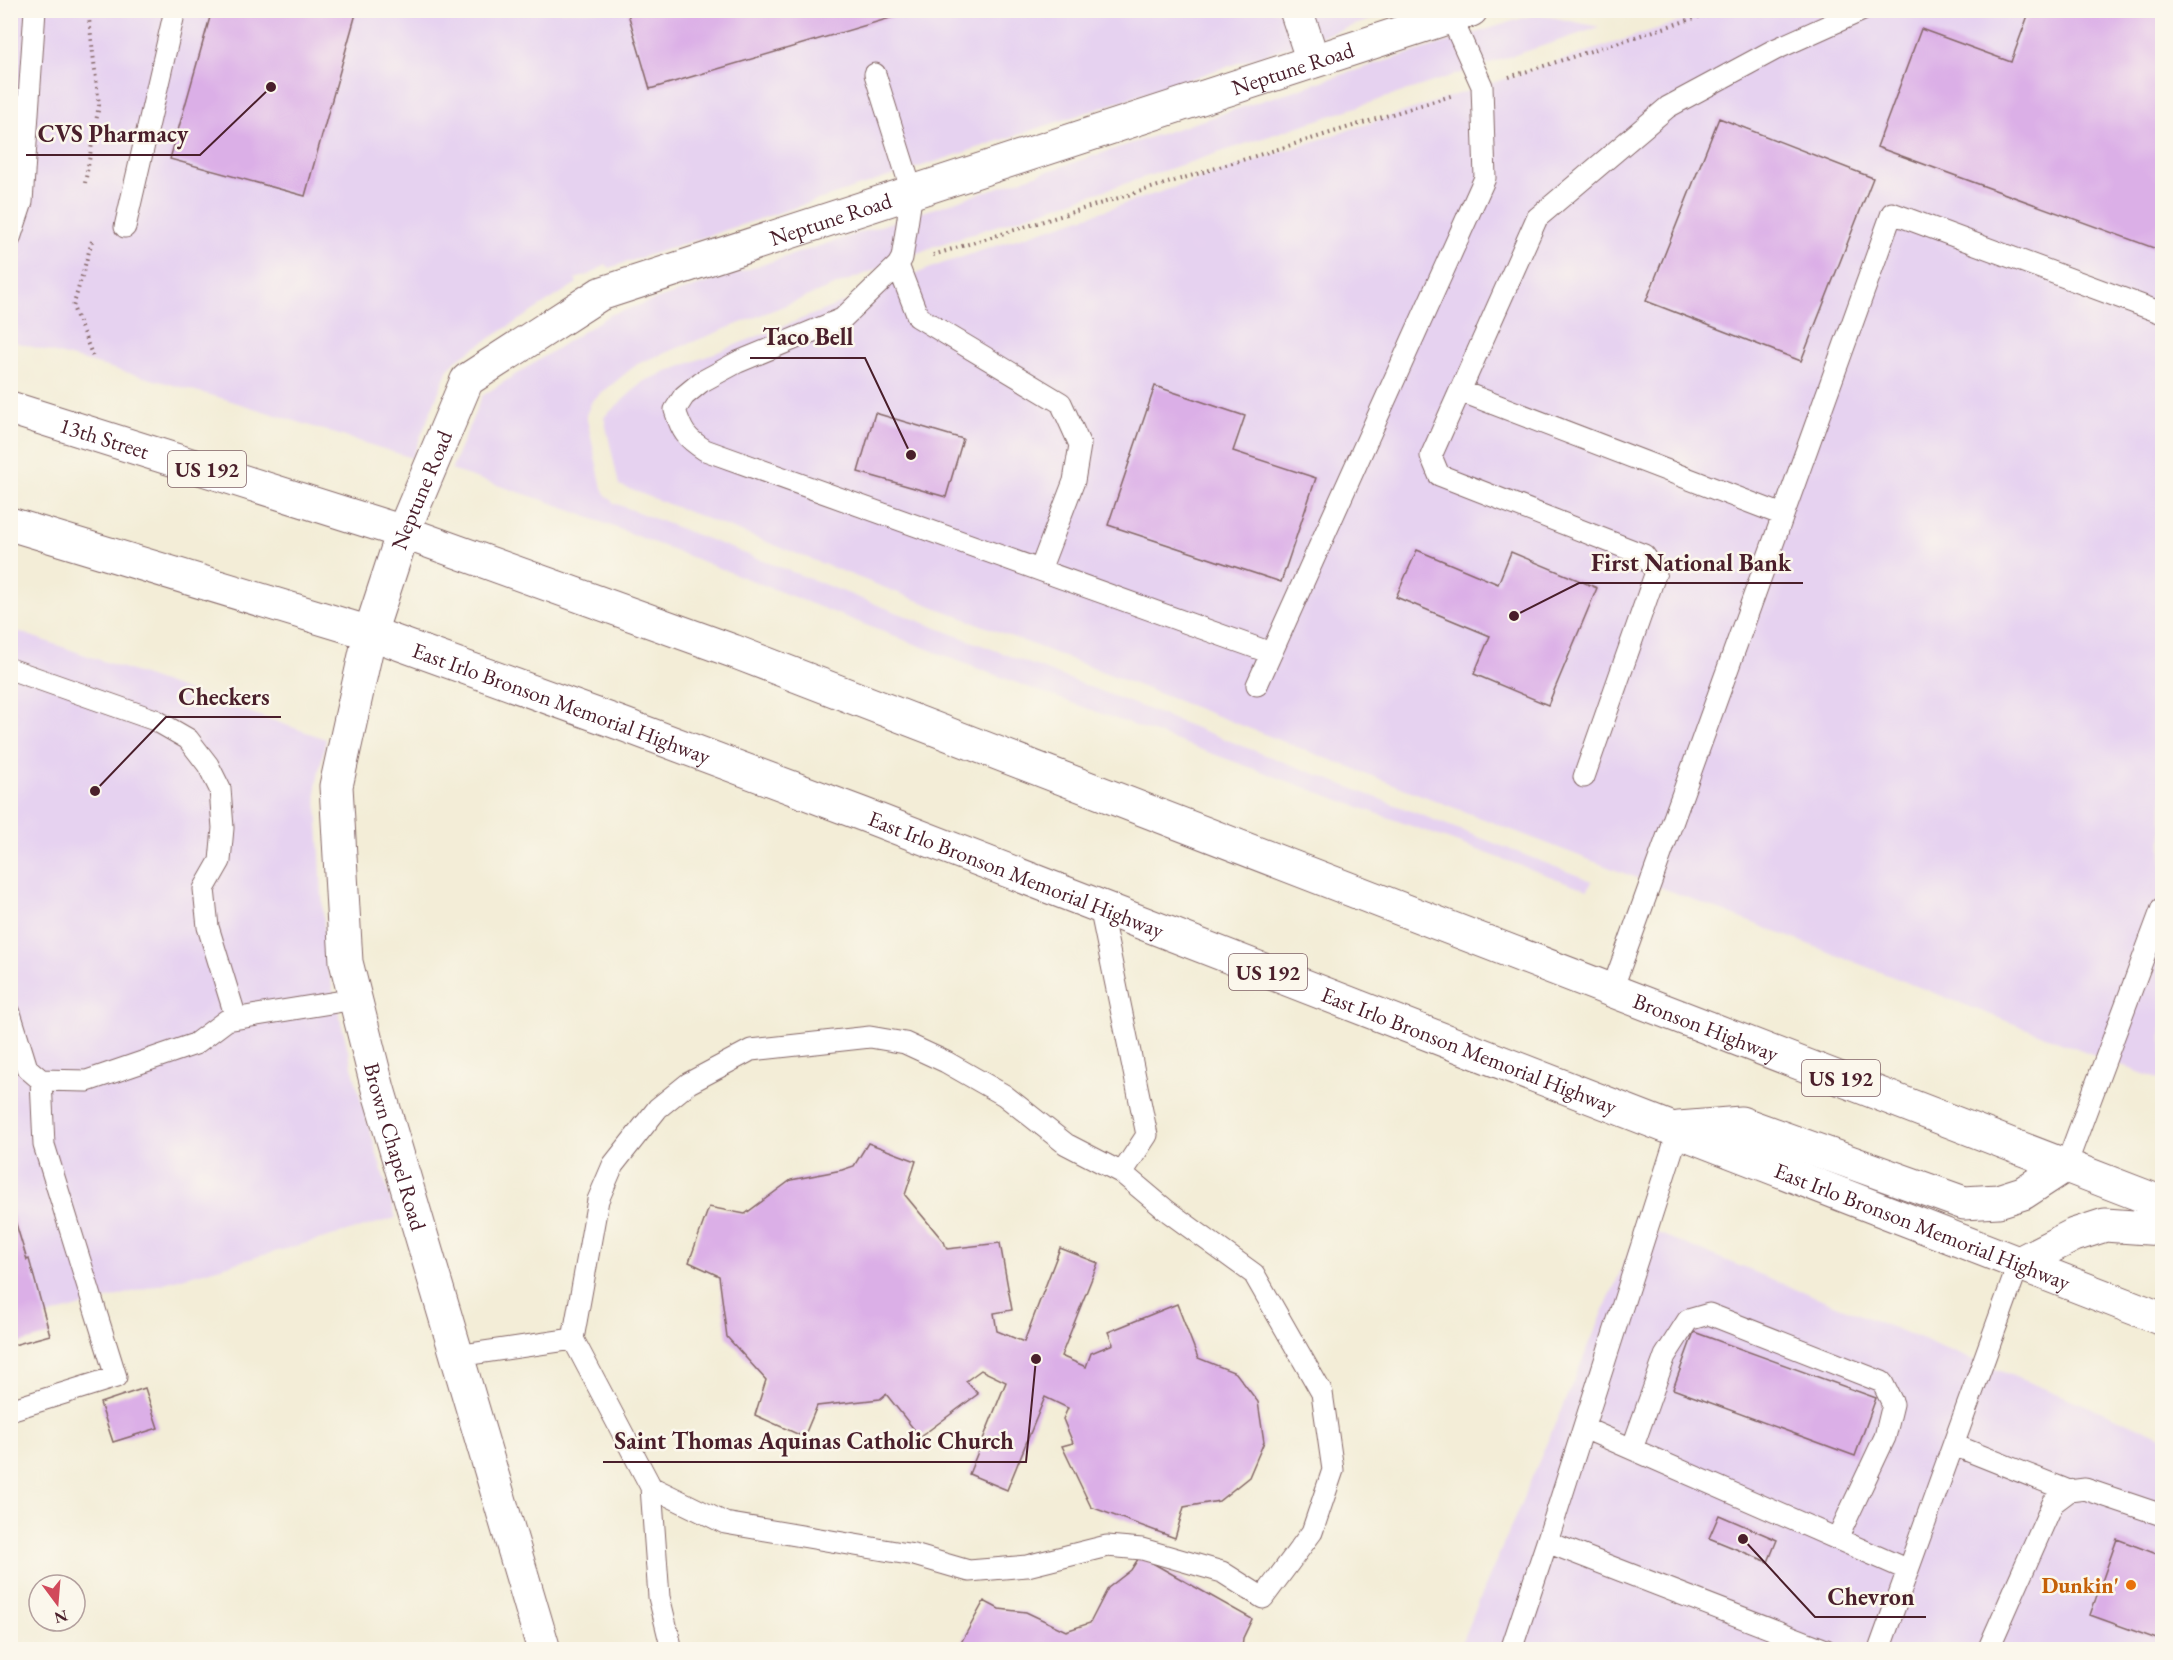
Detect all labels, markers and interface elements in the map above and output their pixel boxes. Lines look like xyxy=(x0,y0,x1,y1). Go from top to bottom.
street label: Neptune Road xyxy=(1228,34,1358,102)
callout: CVS Pharmacy xyxy=(26,113,200,155)
text: CVS Pharmacy xyxy=(38,118,189,150)
street label: Neptune Road xyxy=(766,185,896,252)
callout: Taco Bell xyxy=(750,316,865,358)
text: Taco Bell xyxy=(763,321,854,352)
street label: 13th Street xyxy=(56,410,153,466)
street label: Neptune Road xyxy=(384,425,459,553)
road number: US 192 xyxy=(168,451,246,487)
callout: First National Bank xyxy=(1579,541,1803,583)
text: First National Bank xyxy=(1591,547,1792,578)
street label: East Irlo Bronson Memorial Highway xyxy=(409,635,715,771)
callout: Checkers xyxy=(166,675,281,717)
text: Checkers xyxy=(178,681,270,712)
street label: East Irlo Bronson Memorial Highway xyxy=(864,803,1169,945)
road number: US 192 xyxy=(1229,954,1307,990)
street label: East Irlo Bronson Memorial Highway xyxy=(1317,979,1622,1121)
street label: Bronson Highway xyxy=(1629,986,1783,1068)
street label: Brown Chapel Road xyxy=(357,1060,434,1235)
road number: US 192 xyxy=(1802,1060,1880,1096)
street label: East Irlo Bronson Memorial Highway xyxy=(1770,1155,2075,1297)
callout: Saint Thomas Aquinas Catholic Church xyxy=(603,1420,1026,1462)
text: Saint Thomas Aquinas Catholic Church xyxy=(614,1425,1014,1457)
place label: Dunkin' xyxy=(2041,1571,2119,1600)
north arrow xyxy=(27,1573,87,1633)
callout: Chevron xyxy=(1815,1575,1926,1617)
marker: Dunkin' xyxy=(2124,1578,2138,1592)
text: Chevron xyxy=(1827,1581,1915,1612)
text: N xyxy=(52,1605,70,1629)

